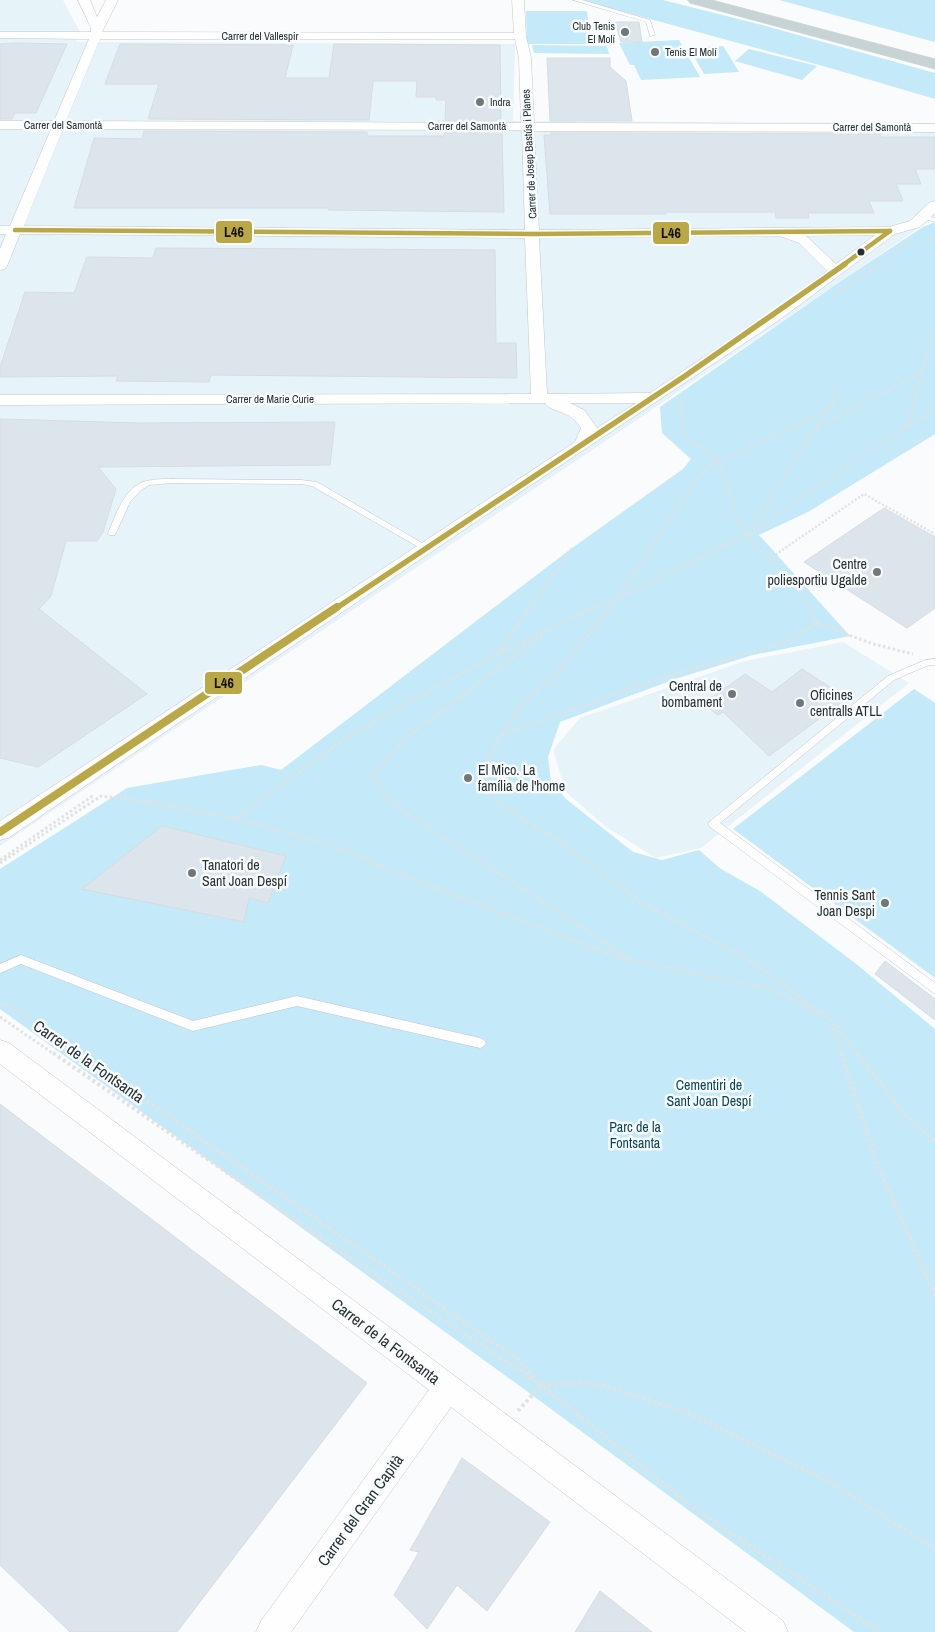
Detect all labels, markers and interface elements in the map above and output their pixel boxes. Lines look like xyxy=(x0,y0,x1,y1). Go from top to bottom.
place label: Club Tenis El Molí xyxy=(573,19,615,46)
marker: Club Tenis El Molí xyxy=(619,26,631,38)
street label: Carrer del Vallespir xyxy=(221,29,299,43)
place label: Tenis El Molí xyxy=(665,45,717,59)
marker: Tenis El Molí xyxy=(649,46,661,58)
street label: Carrer de Josep Bastús i Planes xyxy=(519,88,539,219)
place label: Indra xyxy=(490,95,511,109)
marker: Indra xyxy=(474,96,486,108)
street label: Carrer del Samontà xyxy=(24,118,102,132)
street label: Carrer del Samontà xyxy=(428,119,506,133)
street label: Carrer del Samontà xyxy=(833,120,911,134)
line badge: L46 xyxy=(215,220,253,244)
line badge: L46 xyxy=(652,221,690,245)
text: L46 xyxy=(224,223,244,241)
text: L46 xyxy=(661,224,681,242)
unlabelled marker xyxy=(856,247,866,257)
street label: Carrer de Marie Curie xyxy=(226,392,314,406)
place label: Centre poliesportiu Ugalde xyxy=(767,555,867,589)
marker: Centre poliesportiu Ugalde xyxy=(871,566,883,578)
line badge: L46 xyxy=(204,671,243,695)
text: L46 xyxy=(214,674,234,692)
place label: Central de bombament xyxy=(661,677,722,711)
place label: Oficines centralls ATLL xyxy=(810,686,883,720)
marker: Central de bombament xyxy=(726,688,738,700)
marker: Oficines centralls ATLL xyxy=(794,697,806,709)
place label: El Mico. La família de l'home xyxy=(478,761,565,795)
marker: El Mico. La família de l'home xyxy=(462,772,474,784)
place label: Tanatori de Sant Joan Despí xyxy=(202,856,288,890)
marker: Tanatori de Sant Joan Despí xyxy=(186,867,198,879)
place label: Tennis Sant Joan Despi xyxy=(814,886,875,920)
marker: Tennis Sant Joan Despi xyxy=(879,897,891,909)
street label: Carrer de la Fontsanta xyxy=(29,1015,149,1108)
park label: Cementiri de Sant Joan Despí xyxy=(667,1076,752,1110)
park label: Parc de la Fontsanta xyxy=(609,1118,661,1152)
street label: Carrer de la Fontsanta xyxy=(327,1293,445,1390)
street label: Carrer del Gran Capità xyxy=(312,1449,409,1570)

